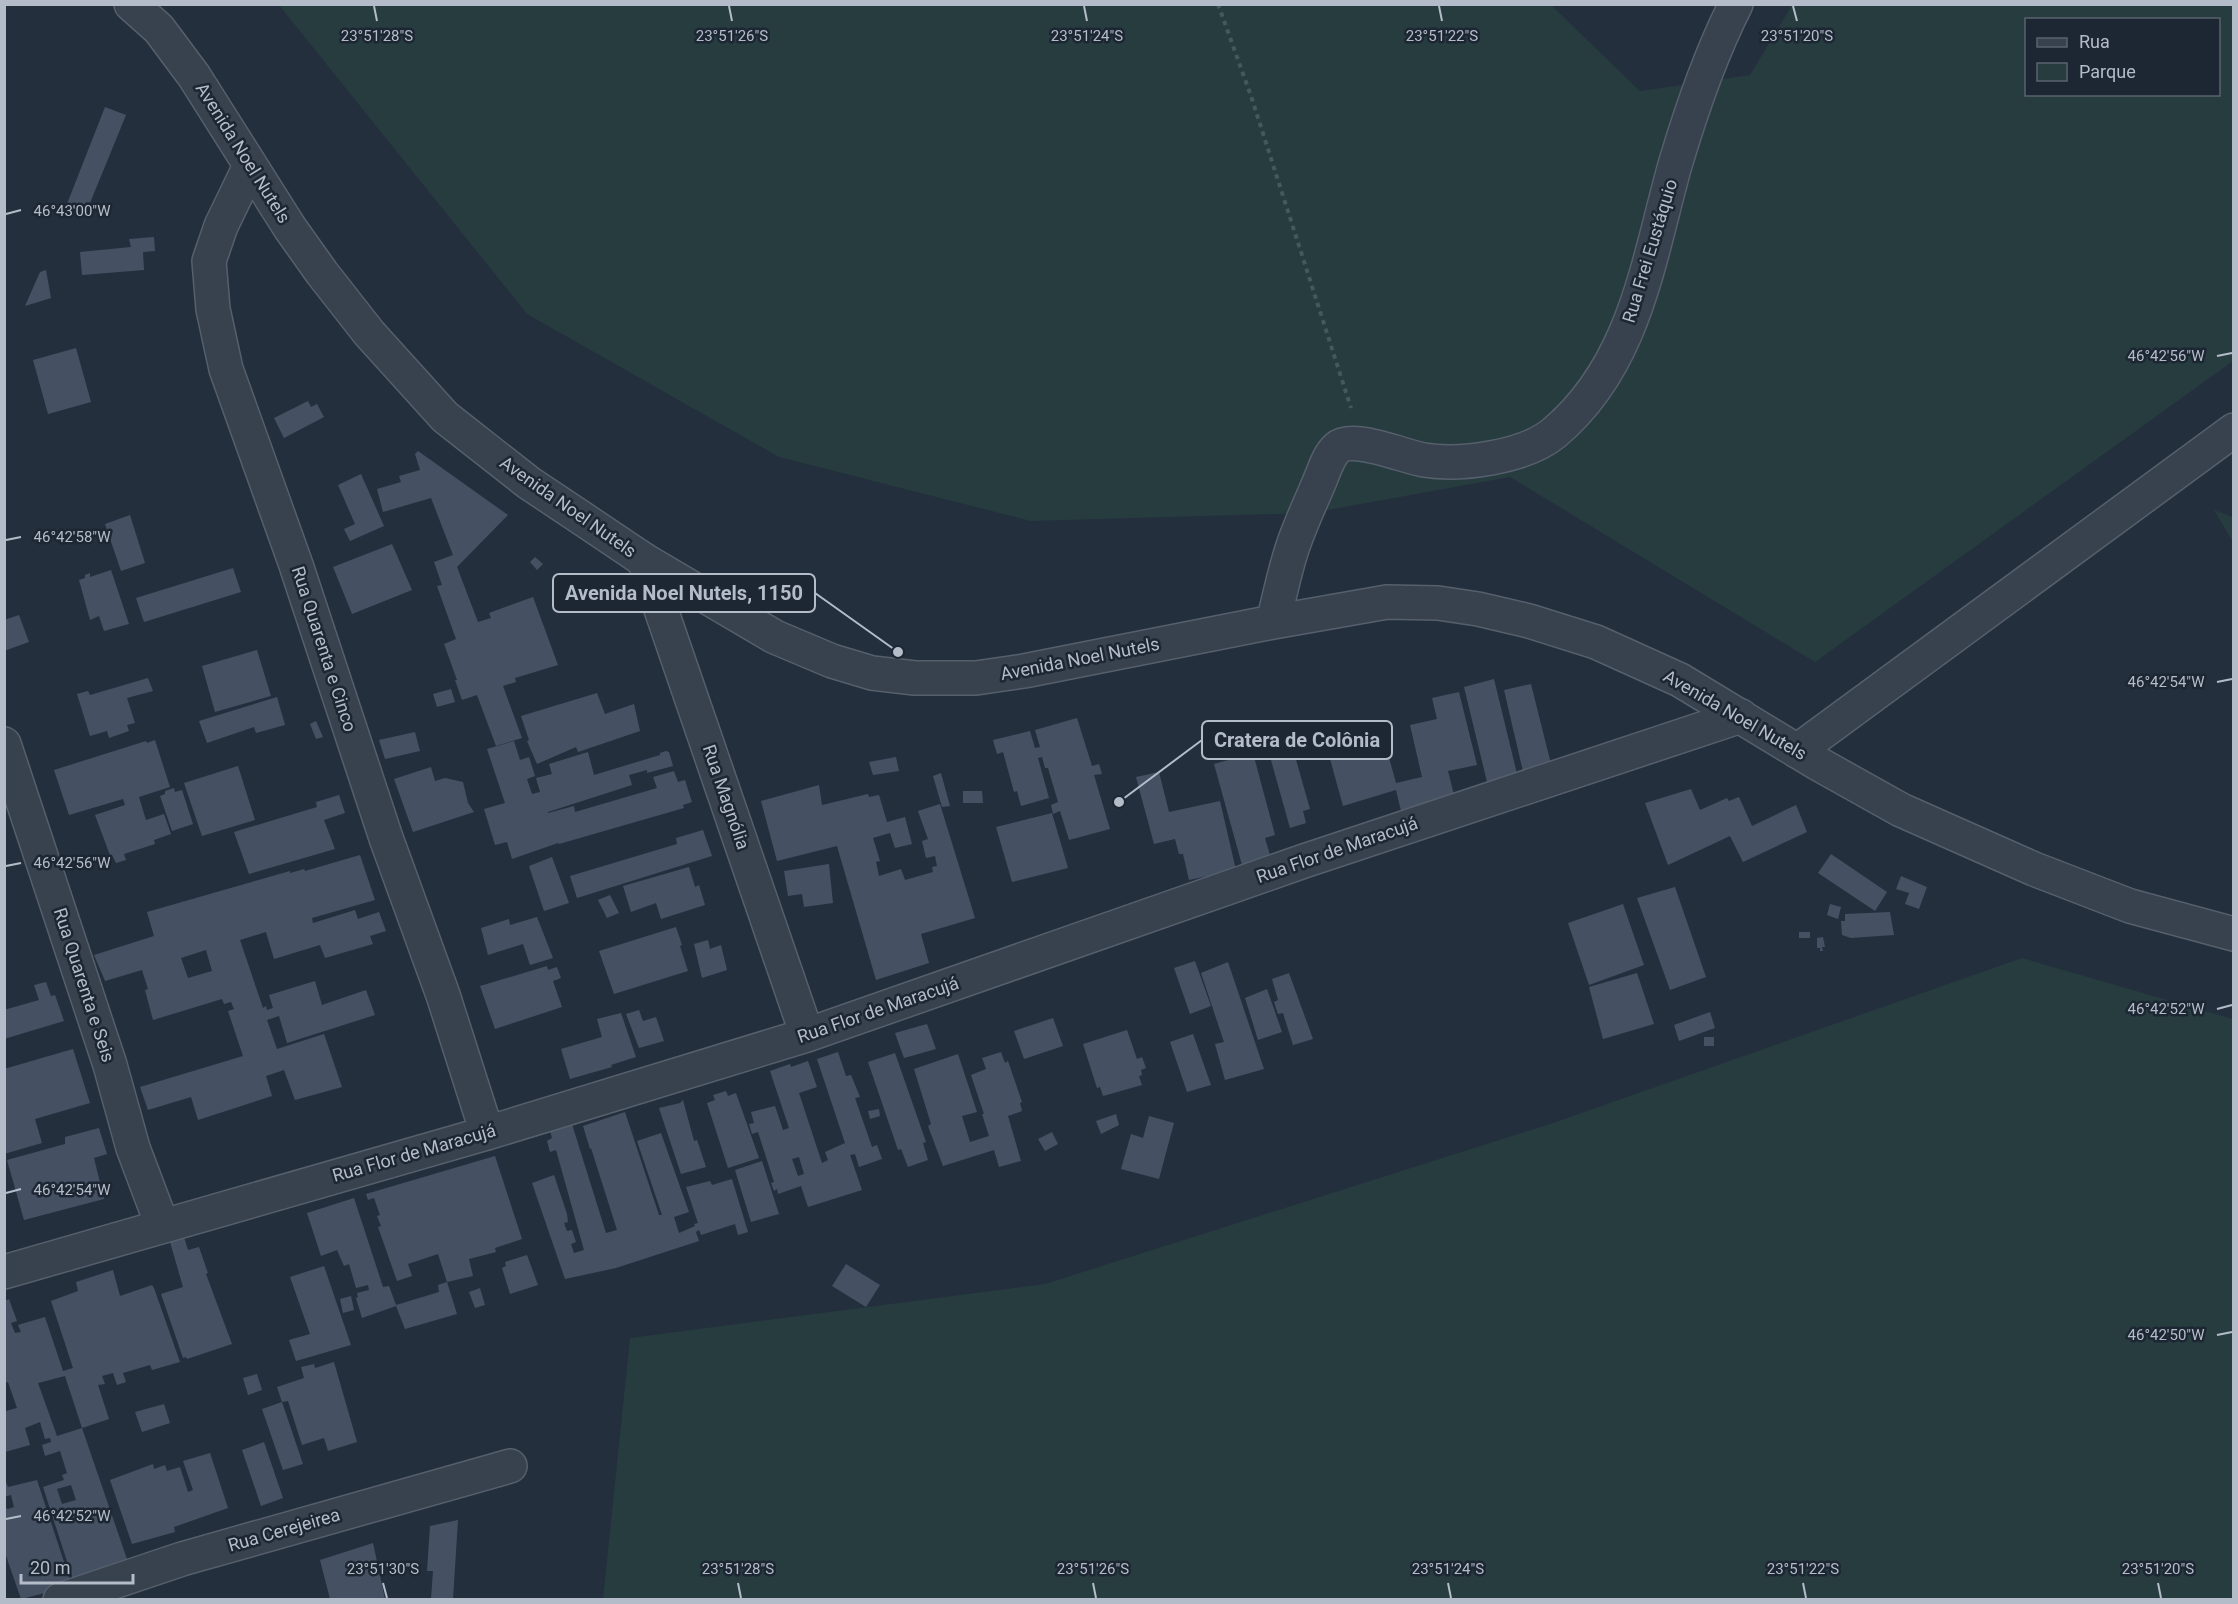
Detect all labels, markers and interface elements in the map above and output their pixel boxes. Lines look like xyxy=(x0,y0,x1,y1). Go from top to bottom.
legend xyxy=(2025,18,2220,96)
text: 23°51'28"S xyxy=(341,27,413,45)
text: 23°51'26"S xyxy=(696,27,768,45)
text: 23°51'24"S xyxy=(1051,27,1123,45)
text: 23°51'22"S xyxy=(1406,27,1478,45)
text: 23°51'20"S xyxy=(1761,27,1833,45)
text: Rua xyxy=(2079,31,2110,52)
text: Parque xyxy=(2079,61,2136,82)
street label: Avenida Noel Nutels xyxy=(192,79,295,227)
street label: Rua Frei Eustáquio xyxy=(1618,176,1681,325)
text: 46°43'00"W xyxy=(34,202,110,220)
text: 46°42'56"W xyxy=(2128,347,2204,365)
street label: Avenida Noel Nutels xyxy=(496,452,640,562)
text: 46°42'58"W xyxy=(34,528,110,546)
street label: Rua Quarenta e Cinco xyxy=(288,563,361,734)
callout: Avenida Noel Nutels, 1150 xyxy=(553,574,815,612)
text: Avenida Noel Nutels, 1150 xyxy=(565,581,803,605)
street label: Avenida Noel Nutels xyxy=(999,633,1161,684)
street label: Avenida Noel Nutels xyxy=(1660,665,1810,764)
text: 46°42'54"W xyxy=(2128,673,2204,691)
callout: Cratera de Colônia xyxy=(1202,721,1392,759)
text: Cratera de Colônia xyxy=(1214,728,1380,752)
street label: Rua Magnólia xyxy=(699,742,754,852)
street label: Rua Flor de Maracujá xyxy=(1253,812,1420,887)
text: 46°42'56"W xyxy=(34,854,110,872)
street label: Rua Quarenta e Seis xyxy=(50,905,119,1065)
street label: Rua Flor de Maracujá xyxy=(794,972,961,1047)
text: 46°42'52"W xyxy=(2128,1000,2204,1018)
street label: Rua Flor de Maracujá xyxy=(330,1119,498,1186)
text: 46°42'54"W xyxy=(34,1181,110,1199)
text: 46°42'50"W xyxy=(2128,1326,2204,1344)
street label: Rua Cerejeirea xyxy=(225,1504,342,1556)
text: 46°42'52"W xyxy=(34,1507,110,1525)
scale bar xyxy=(21,1547,134,1585)
text: 20 m xyxy=(30,1557,70,1578)
text: 23°51'30"S xyxy=(347,1560,419,1578)
text: 23°51'28"S xyxy=(702,1560,774,1578)
text: 23°51'26"S xyxy=(1057,1560,1129,1578)
text: 23°51'24"S xyxy=(1412,1560,1484,1578)
text: 23°51'22"S xyxy=(1767,1560,1839,1578)
text: 23°51'20"S xyxy=(2122,1560,2194,1578)

